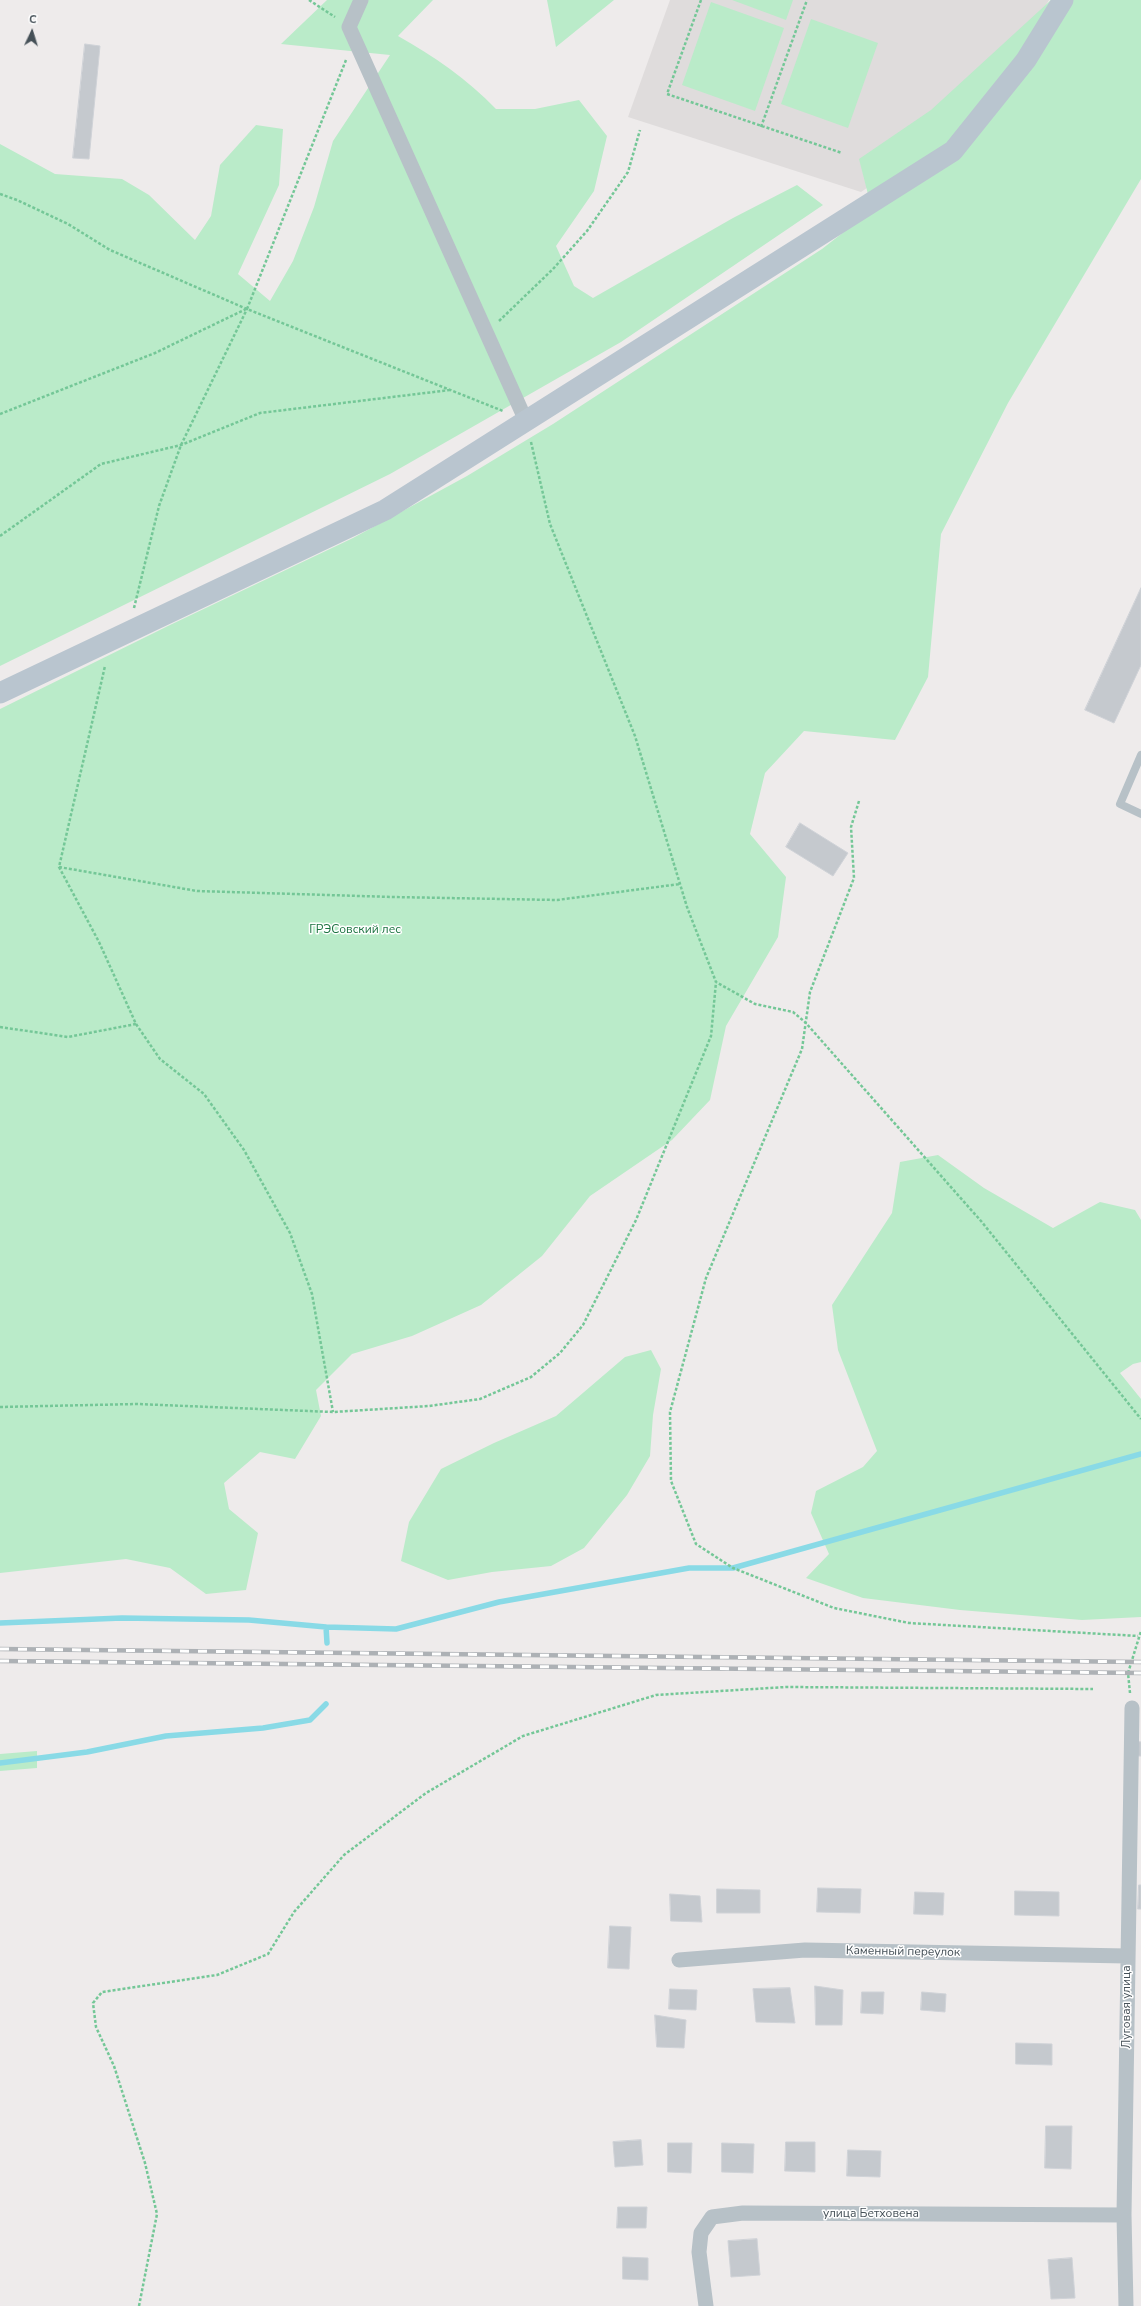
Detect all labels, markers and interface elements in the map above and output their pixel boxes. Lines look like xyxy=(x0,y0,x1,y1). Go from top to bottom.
north arrow xyxy=(12,12,52,52)
text: С xyxy=(29,12,37,27)
park label: ГРЭСовский лес xyxy=(309,923,401,937)
street label: Каменный переулок xyxy=(846,1944,960,1960)
street label: Луговая улица xyxy=(1120,1965,1134,2049)
street label: улица Бетховена xyxy=(823,2207,919,2221)

